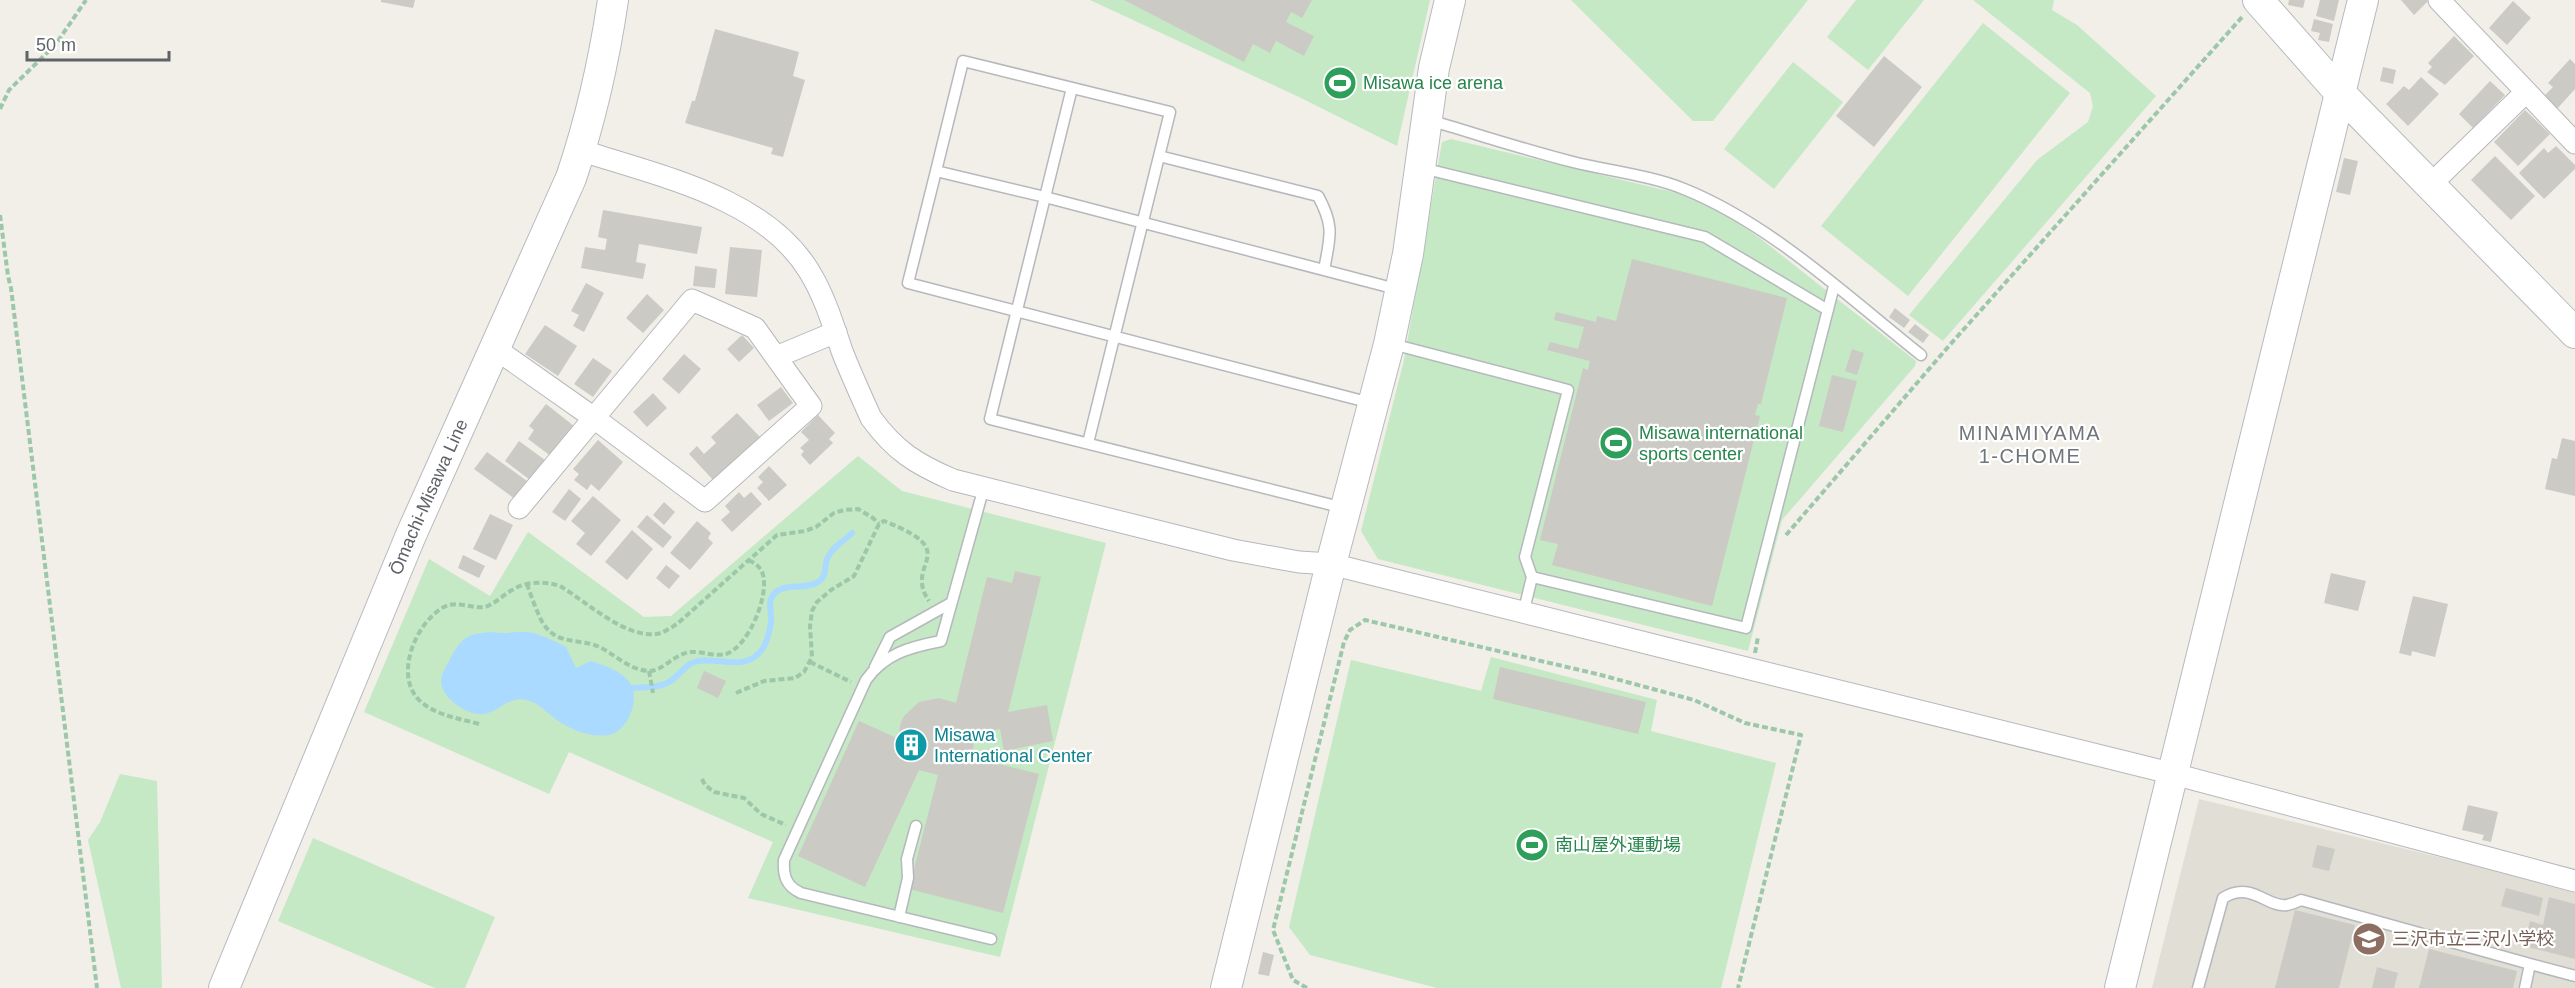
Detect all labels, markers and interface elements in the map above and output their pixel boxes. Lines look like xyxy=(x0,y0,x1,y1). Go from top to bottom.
scale bar xyxy=(27,24,170,62)
text: 50 m xyxy=(36,35,76,55)
sports icon: Misawa ice arena xyxy=(1322,65,1358,101)
place label: Misawa ice arena xyxy=(1363,73,1504,93)
street label: Ōmachi-Misawa Line xyxy=(386,416,472,578)
district label: MINAMIYAMA 1-CHOME xyxy=(1959,422,2101,467)
place label: Misawa international sports center xyxy=(1639,423,1803,464)
sports icon: Misawa international sports center xyxy=(1598,425,1634,461)
place label: Misawa International Center xyxy=(934,725,1092,766)
building icon: Misawa International Center xyxy=(893,727,929,763)
sports icon: 南山屋外運動場 xyxy=(1514,827,1550,863)
place label: 南山屋外運動場 xyxy=(1555,835,1681,855)
school or university icon: 三沢市立三沢小学校 xyxy=(2351,921,2387,957)
place label: 三沢市立三沢小学校 xyxy=(2392,929,2554,949)

